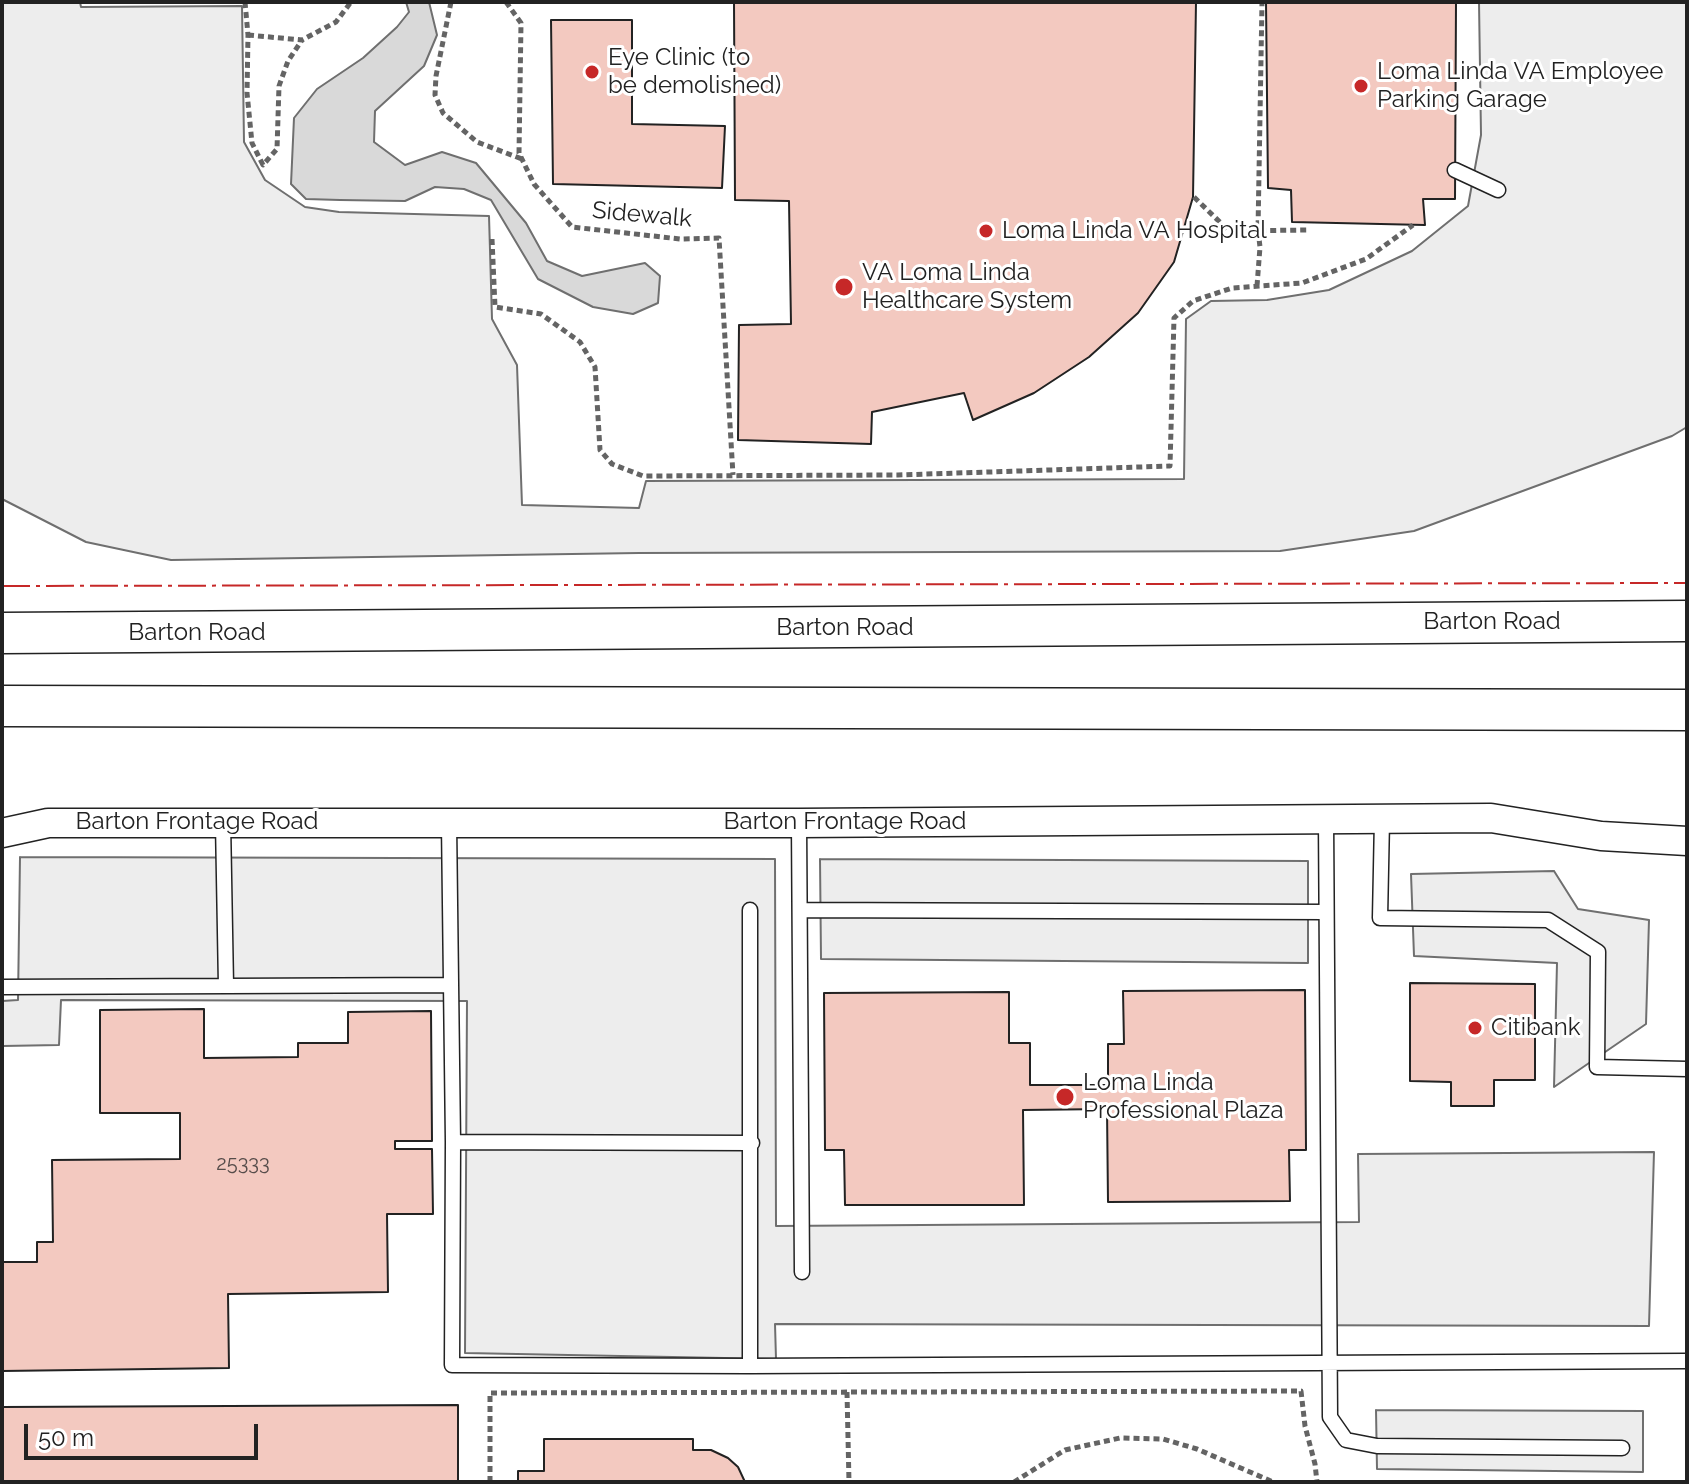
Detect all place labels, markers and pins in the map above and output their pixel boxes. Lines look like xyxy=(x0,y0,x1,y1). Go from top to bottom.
place label: Eye Clinic (to be demolished) xyxy=(608,44,781,100)
place label: Loma Linda VA Employee Parking Garage xyxy=(1377,58,1663,114)
marker: Eye Clinic (to be demolished) xyxy=(583,63,601,81)
marker: Loma Linda VA Employee Parking Garage xyxy=(1352,77,1370,95)
place label: Loma Linda VA Hospital xyxy=(1002,217,1267,245)
marker: Loma Linda VA Hospital xyxy=(977,222,995,240)
place label: VA Loma Linda Healthcare System xyxy=(862,259,1072,315)
marker: VA Loma Linda Healthcare System xyxy=(833,276,855,298)
place label: Citibank xyxy=(1491,1014,1581,1042)
marker: Citibank xyxy=(1466,1019,1484,1037)
place label: Loma Linda Professional Plaza xyxy=(1083,1069,1283,1125)
marker: Loma Linda Professional Plaza xyxy=(1054,1086,1076,1108)

